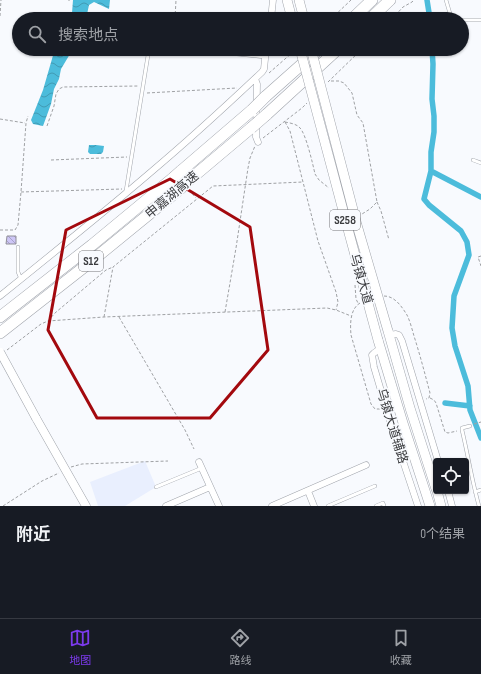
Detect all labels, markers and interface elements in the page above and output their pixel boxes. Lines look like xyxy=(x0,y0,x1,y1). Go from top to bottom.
search box xyxy=(12,12,469,56)
icon: search xyxy=(26,23,48,45)
text: 搜索地点 xyxy=(58,26,118,45)
street label: 申嘉湖高速 xyxy=(142,168,202,222)
road number: S258 xyxy=(330,210,360,230)
road number: S12 xyxy=(79,251,103,271)
street label: 乌镇大道 xyxy=(346,252,376,306)
street label: 乌镇大道辅路 xyxy=(373,386,411,466)
map controls xyxy=(433,458,469,494)
button: locate xyxy=(433,458,469,494)
text: 附近 xyxy=(16,525,50,545)
text: 0个结果 xyxy=(420,526,465,542)
tab: 地图 xyxy=(69,627,91,667)
tab: 路线 xyxy=(229,627,251,667)
tab: 收藏 xyxy=(390,627,412,667)

